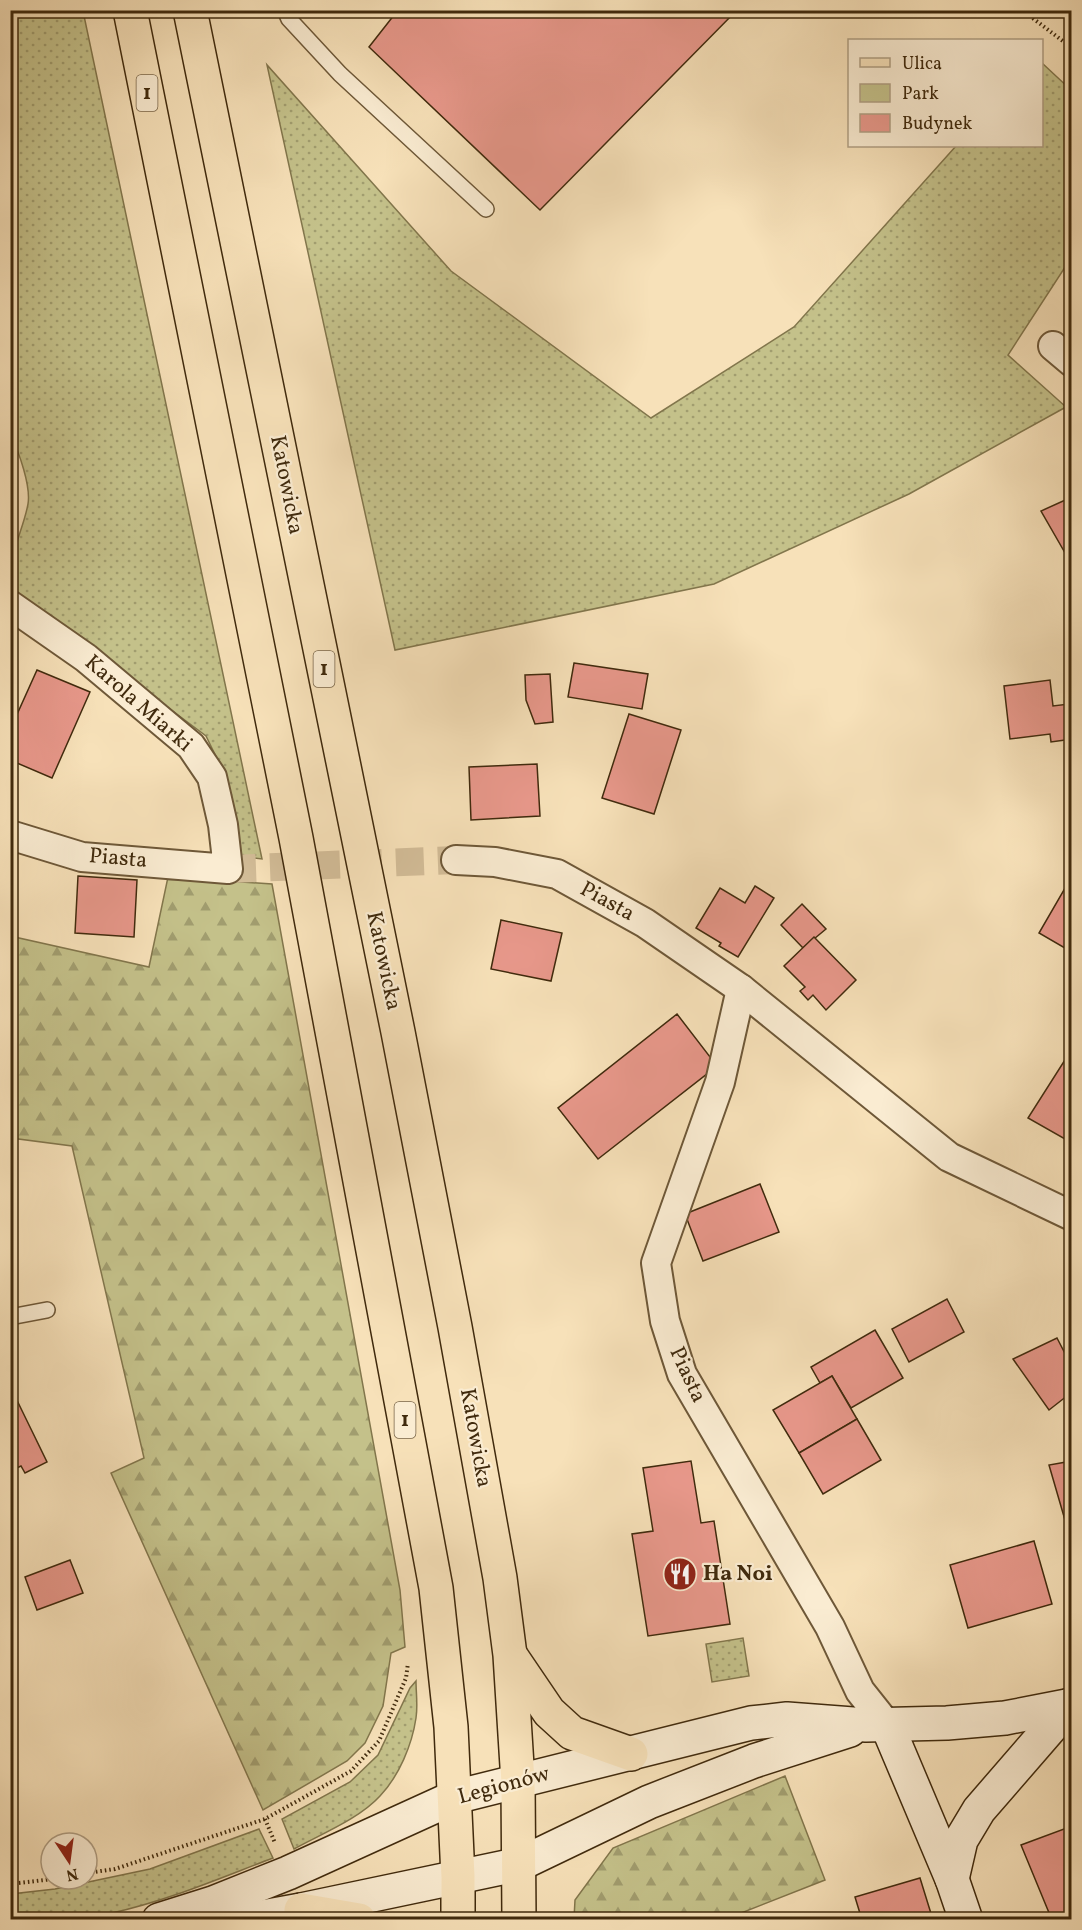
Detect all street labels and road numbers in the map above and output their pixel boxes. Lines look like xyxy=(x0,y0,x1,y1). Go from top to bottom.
road number: 1 xyxy=(136,75,158,111)
street label: Katowicka xyxy=(261,433,311,537)
street label: Karola Miarki xyxy=(77,648,199,760)
road number: 1 xyxy=(314,651,334,687)
street label: Piasta xyxy=(88,841,149,877)
street label: Piasta xyxy=(574,874,640,930)
street label: Katowicka xyxy=(357,909,409,1013)
street label: Piasta xyxy=(661,1342,713,1408)
street label: Katowicka xyxy=(451,1386,499,1490)
road number: 1 xyxy=(394,1402,416,1438)
street label: Legionów xyxy=(455,1759,553,1813)

